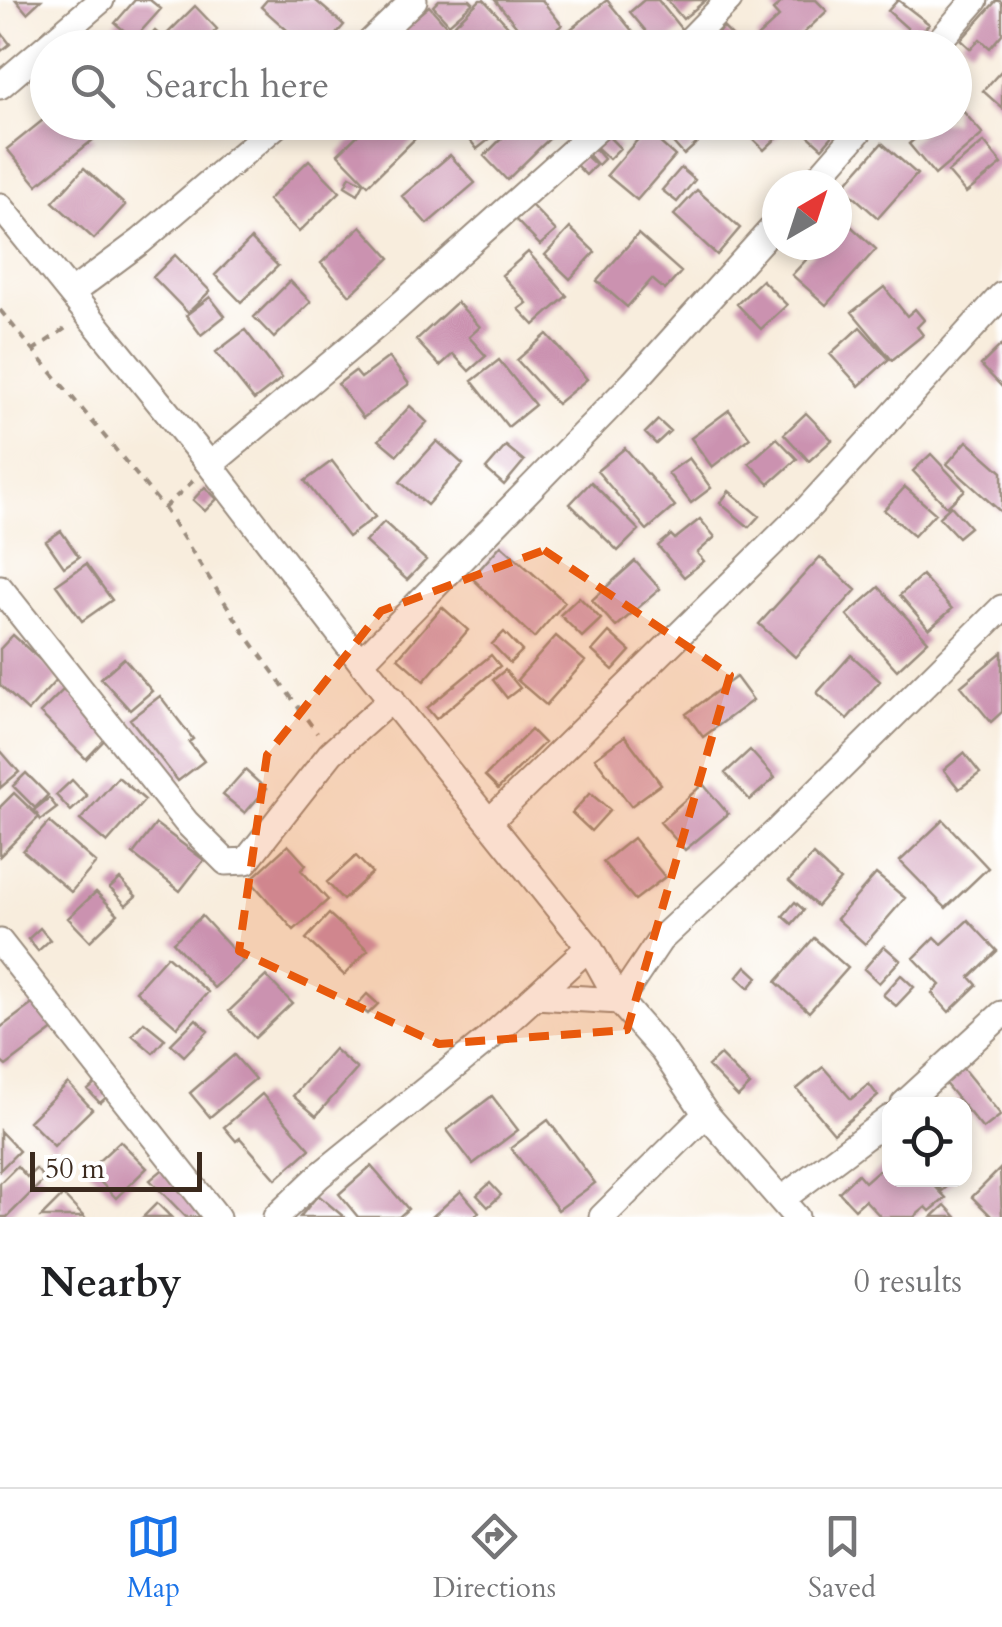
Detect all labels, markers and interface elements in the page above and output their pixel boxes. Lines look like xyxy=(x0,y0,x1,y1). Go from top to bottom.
search box xyxy=(30,30,972,140)
icon: search xyxy=(65,58,120,113)
text: Search here xyxy=(145,59,329,111)
north arrow xyxy=(762,170,852,260)
map controls xyxy=(882,1097,972,1187)
button: locate xyxy=(882,1097,972,1187)
scale bar xyxy=(30,1147,202,1192)
text: 50 m xyxy=(45,1150,105,1188)
text: Nearby xyxy=(40,1254,182,1311)
text: 0 results xyxy=(854,1260,962,1304)
tab: Map xyxy=(126,1509,181,1607)
tab: Directions xyxy=(433,1509,556,1607)
tab: Saved xyxy=(808,1509,876,1607)

